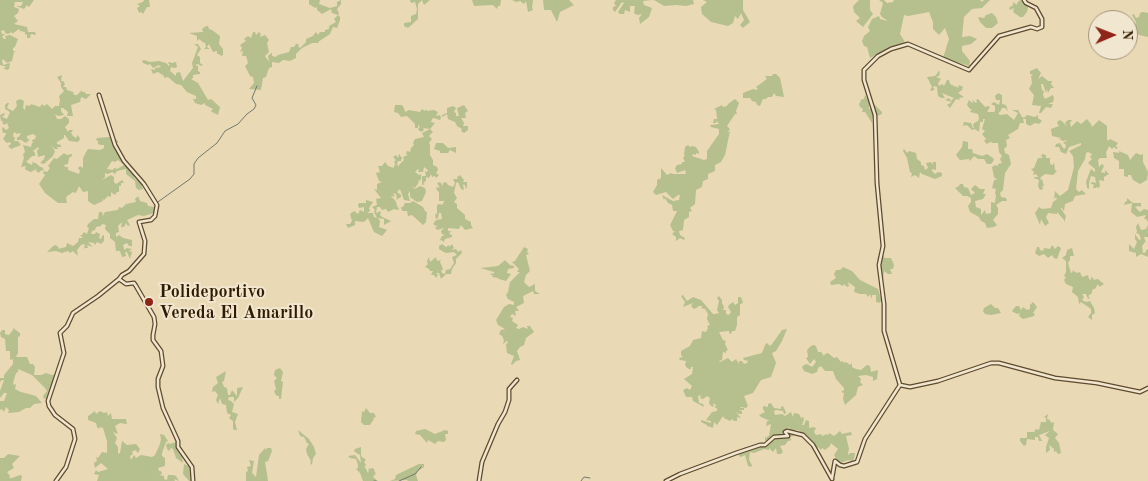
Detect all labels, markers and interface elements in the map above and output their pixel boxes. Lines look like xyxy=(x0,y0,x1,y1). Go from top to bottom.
north arrow xyxy=(1088,10,1138,60)
text: N xyxy=(1120,29,1134,40)
place label: Polideportivo Vereda El Amarillo xyxy=(159,281,313,324)
marker: Polideportivo Vereda El Amarillo xyxy=(143,296,155,308)

